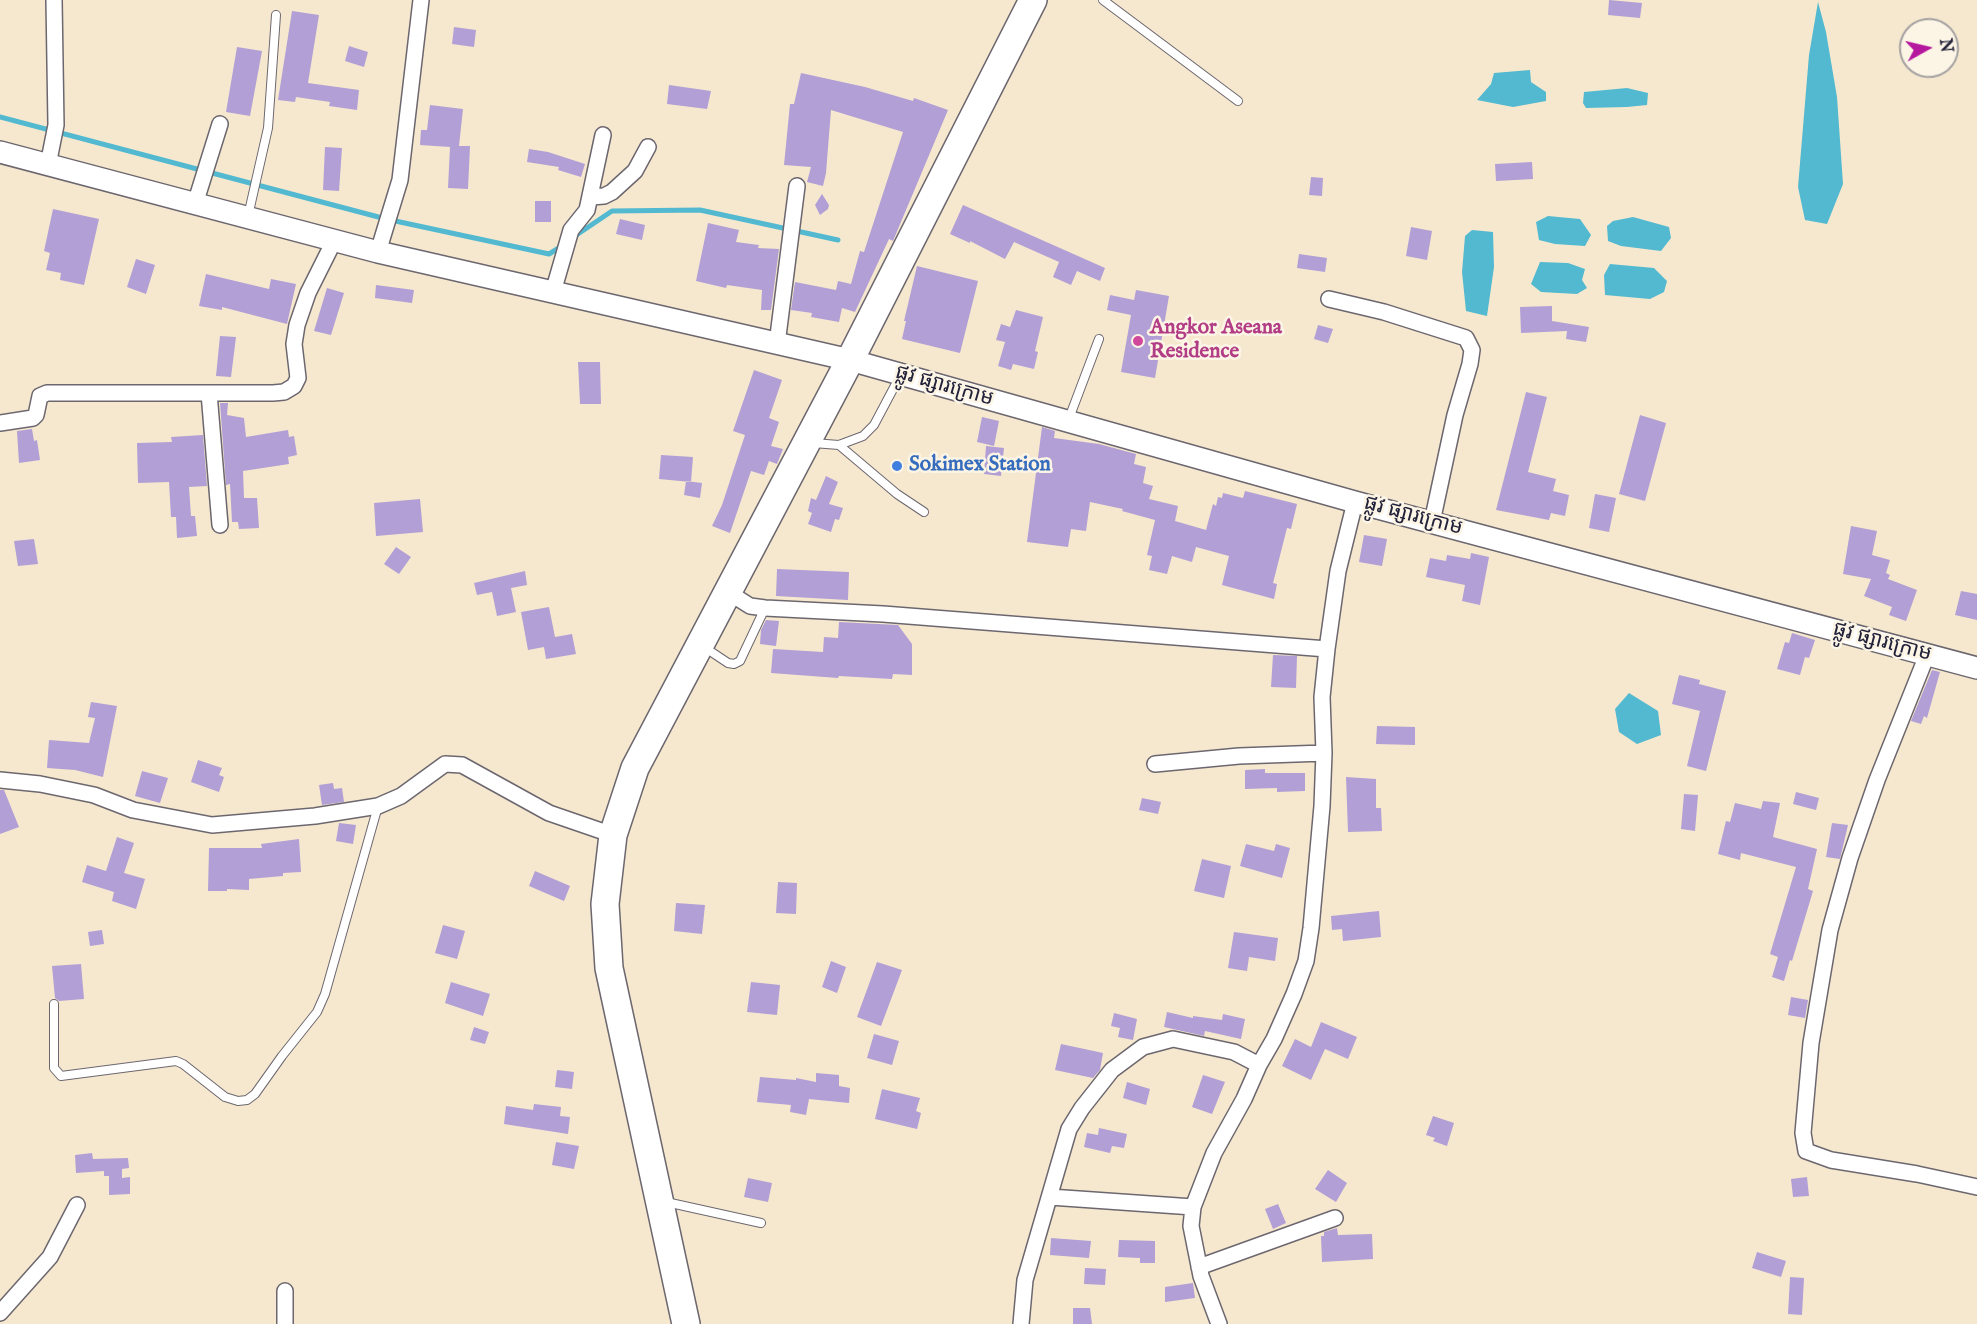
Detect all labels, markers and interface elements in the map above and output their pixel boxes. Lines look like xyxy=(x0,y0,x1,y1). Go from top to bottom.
north arrow xyxy=(1899,18,1959,78)
text: N xyxy=(1934,38,1956,54)
place label: Angkor Aseana Residence xyxy=(1150,316,1282,366)
marker: Angkor Aseana Residence xyxy=(1131,334,1145,348)
street label: ផ្លូវ ផ្សារក្រោម xyxy=(892,361,996,413)
place label: Sokimex Station xyxy=(909,453,1051,479)
marker: Sokimex Station xyxy=(890,459,904,473)
street label: ផ្លូវ ផ្សារក្រោម xyxy=(1361,492,1465,542)
street label: ផ្លូវ ផ្សារក្រោម xyxy=(1830,618,1934,668)

